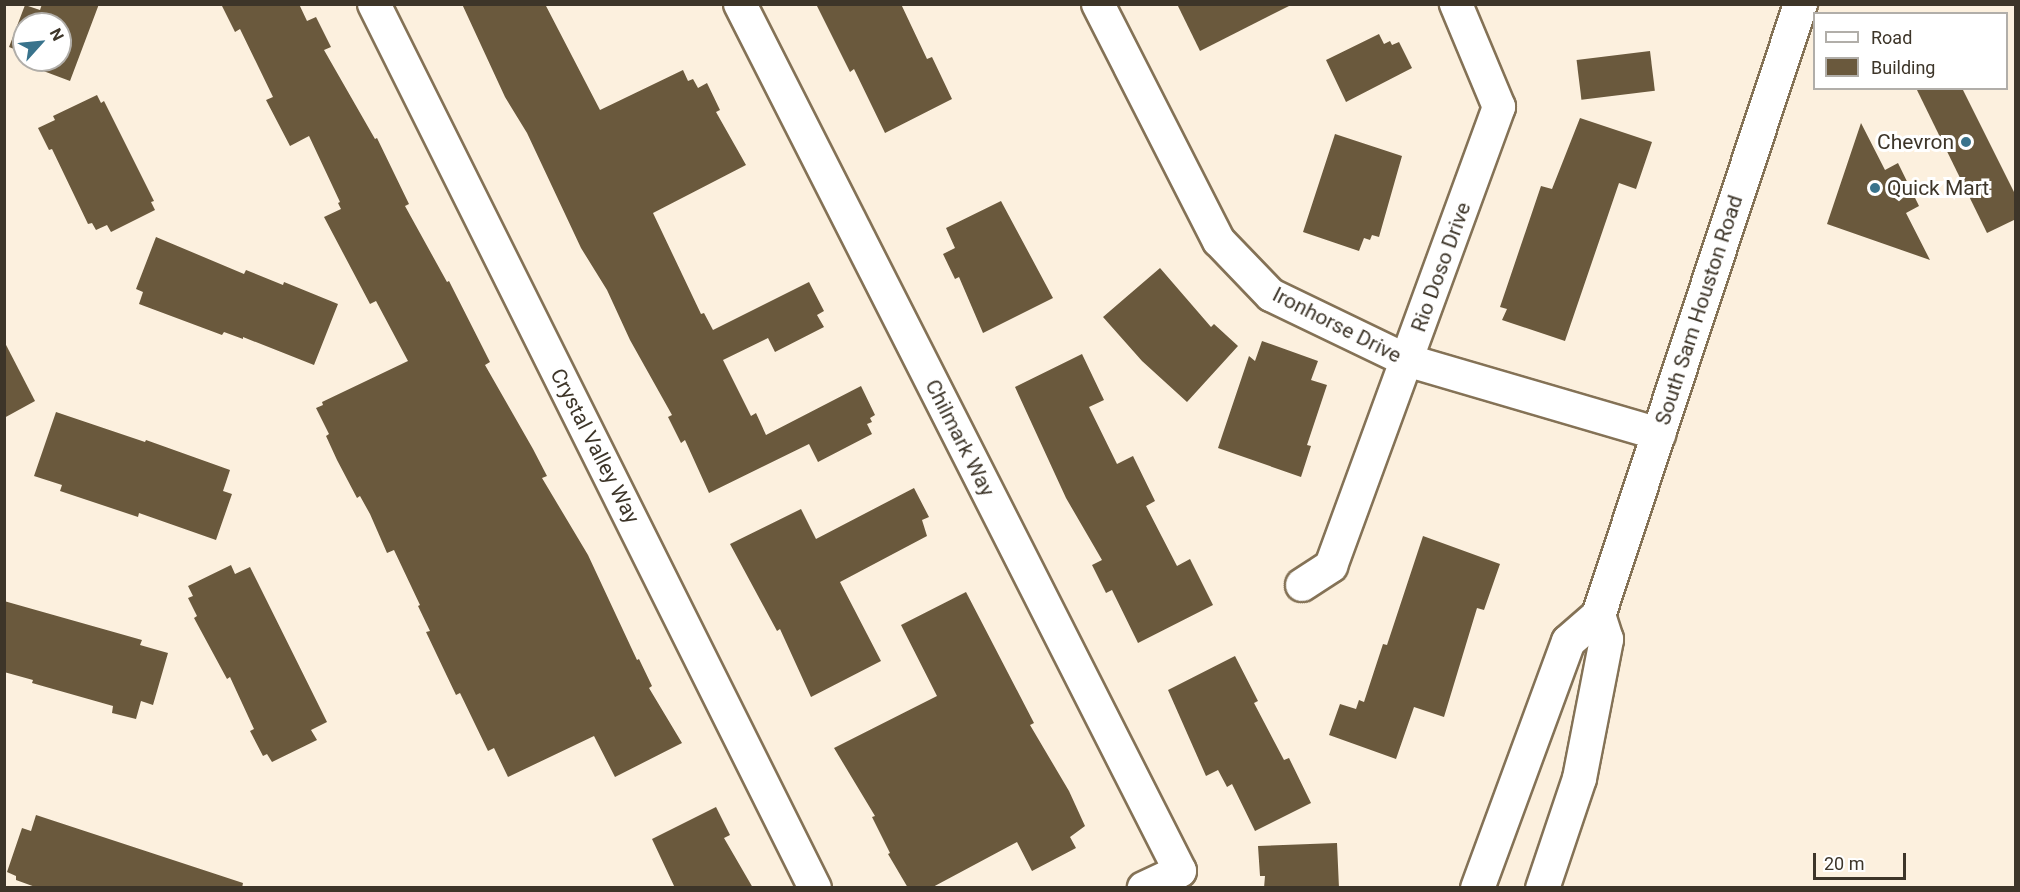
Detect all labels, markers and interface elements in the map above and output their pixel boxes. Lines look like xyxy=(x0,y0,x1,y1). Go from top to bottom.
north arrow xyxy=(12,12,72,72)
legend xyxy=(1813,12,2008,90)
text: N xyxy=(46,25,68,44)
text: Road xyxy=(1871,27,1912,48)
text: Building xyxy=(1871,57,1935,78)
place label: Chevron xyxy=(1877,129,1954,155)
marker: Chevron xyxy=(1959,135,1973,149)
place label: Quick Mart xyxy=(1887,175,1989,201)
marker: Quick Mart xyxy=(1868,181,1882,195)
street label: South Sam Houston Road xyxy=(1650,192,1748,428)
street label: Rio Doso Drive xyxy=(1406,199,1476,335)
street label: Ironhorse Drive xyxy=(1268,282,1406,368)
street label: Crystal Valley Way xyxy=(545,364,645,528)
street label: Chilmark Way xyxy=(920,375,1000,501)
scale bar xyxy=(1816,841,1909,879)
text: 20 m xyxy=(1824,853,1864,874)

